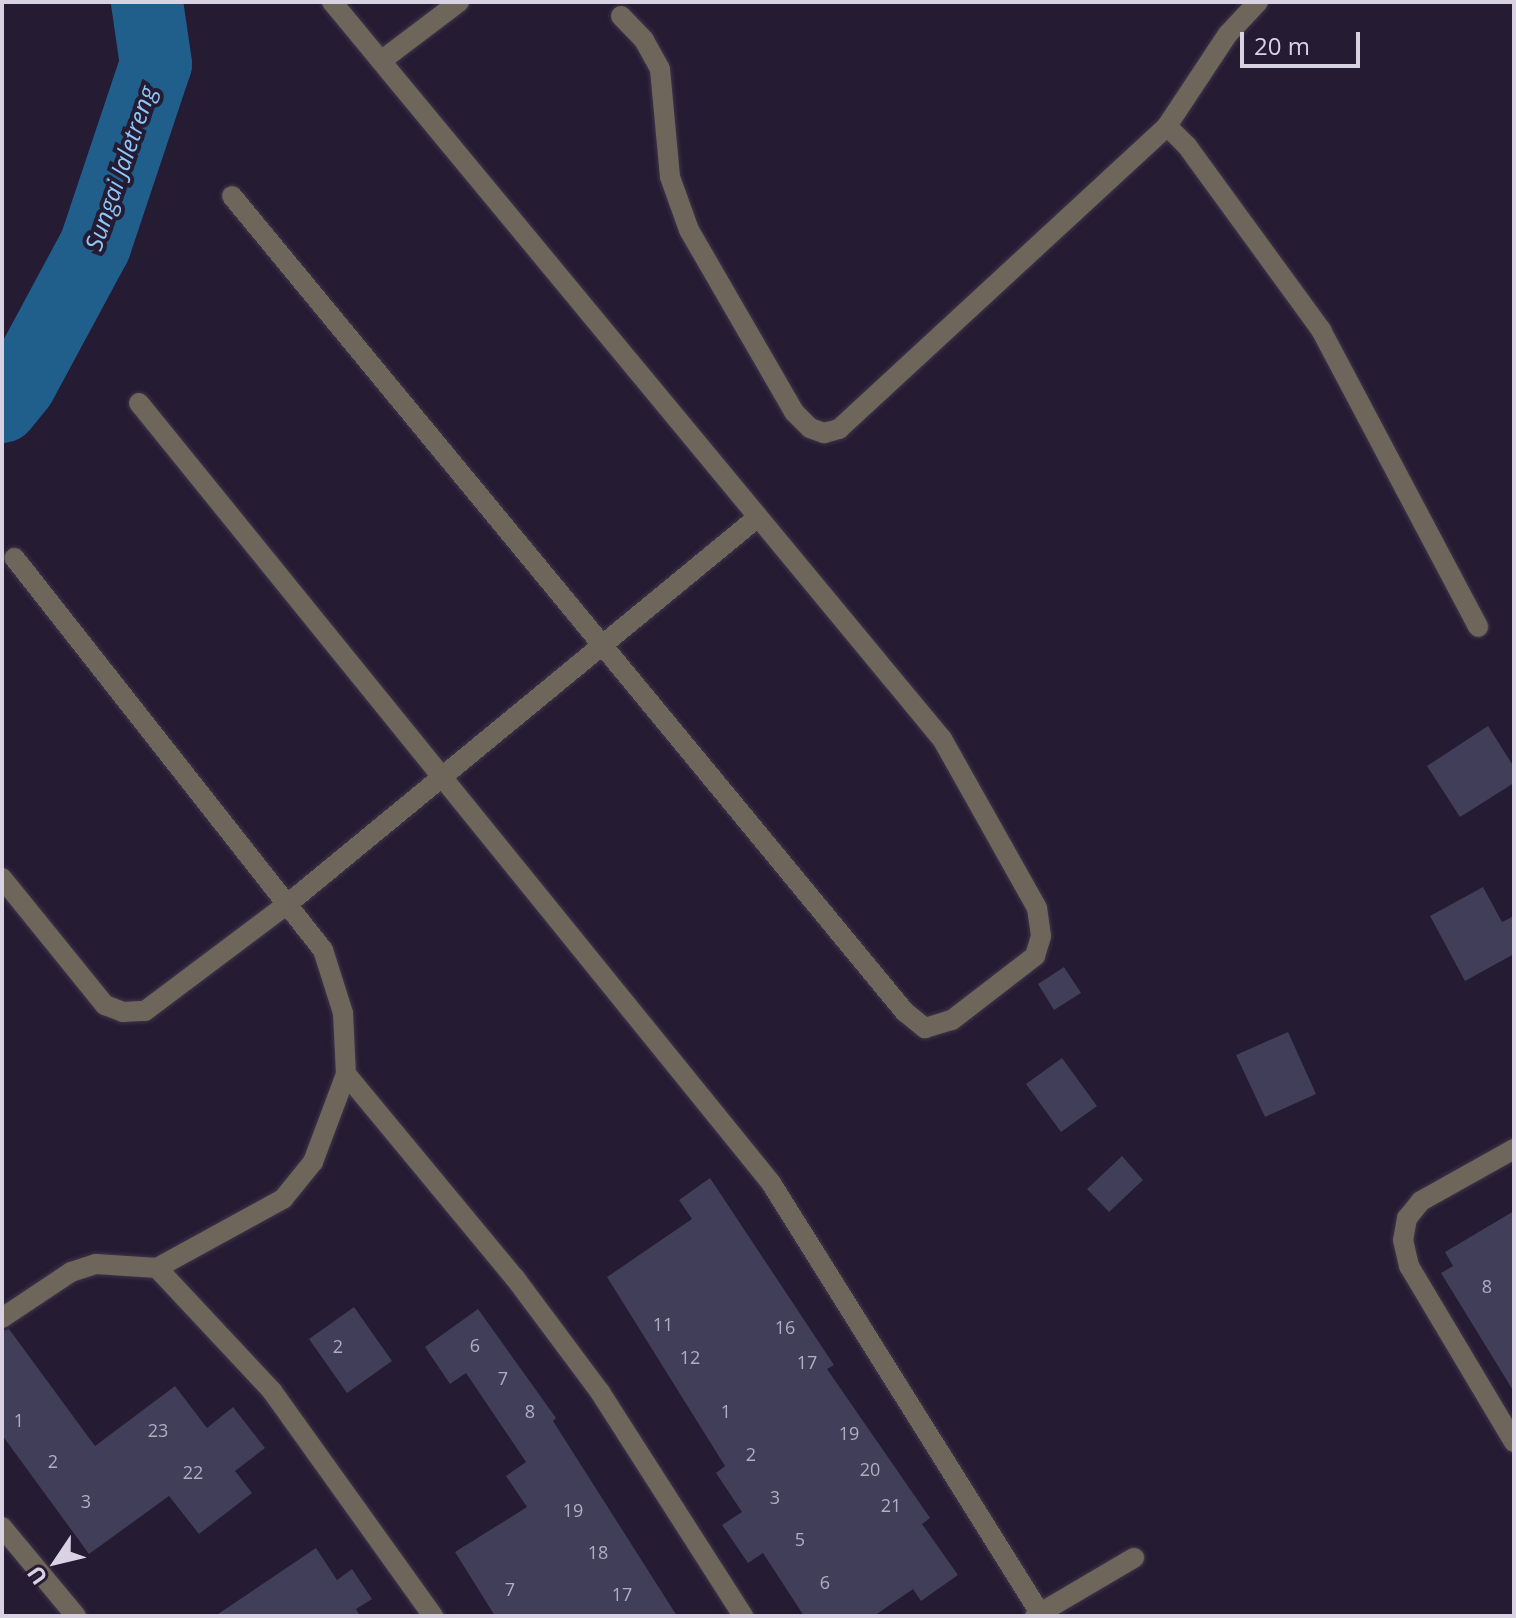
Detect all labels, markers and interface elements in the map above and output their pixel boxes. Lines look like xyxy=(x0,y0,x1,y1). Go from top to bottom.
scale bar xyxy=(1244,16,1364,66)
text: 20 m xyxy=(1254,29,1310,62)
water label: Sungai Jaletreng xyxy=(78,82,162,254)
house number: 8 xyxy=(1482,1275,1492,1297)
house number: 11 xyxy=(653,1313,673,1335)
house number: 16 xyxy=(775,1316,795,1338)
house number: 6 xyxy=(470,1334,480,1356)
house number: 2 xyxy=(333,1335,343,1357)
house number: 12 xyxy=(680,1346,700,1368)
house number: 17 xyxy=(797,1351,817,1373)
house number: 7 xyxy=(498,1367,508,1389)
house number: 8 xyxy=(525,1400,535,1422)
house number: 1 xyxy=(721,1400,731,1422)
house number: 1 xyxy=(14,1409,24,1431)
house number: 23 xyxy=(148,1419,168,1441)
house number: 19 xyxy=(839,1422,859,1444)
house number: 2 xyxy=(746,1443,756,1465)
house number: 2 xyxy=(48,1450,58,1472)
house number: 20 xyxy=(860,1458,880,1480)
house number: 22 xyxy=(183,1461,203,1483)
house number: 3 xyxy=(770,1486,780,1508)
house number: 3 xyxy=(81,1490,91,1512)
house number: 21 xyxy=(881,1494,901,1516)
house number: 19 xyxy=(563,1499,583,1521)
north arrow xyxy=(16,1522,96,1602)
house number: 5 xyxy=(795,1528,805,1550)
house number: 18 xyxy=(588,1541,608,1563)
text: U xyxy=(19,1560,53,1591)
house number: 6 xyxy=(820,1571,830,1593)
house number: 7 xyxy=(505,1578,515,1600)
house number: 17 xyxy=(612,1583,632,1605)

